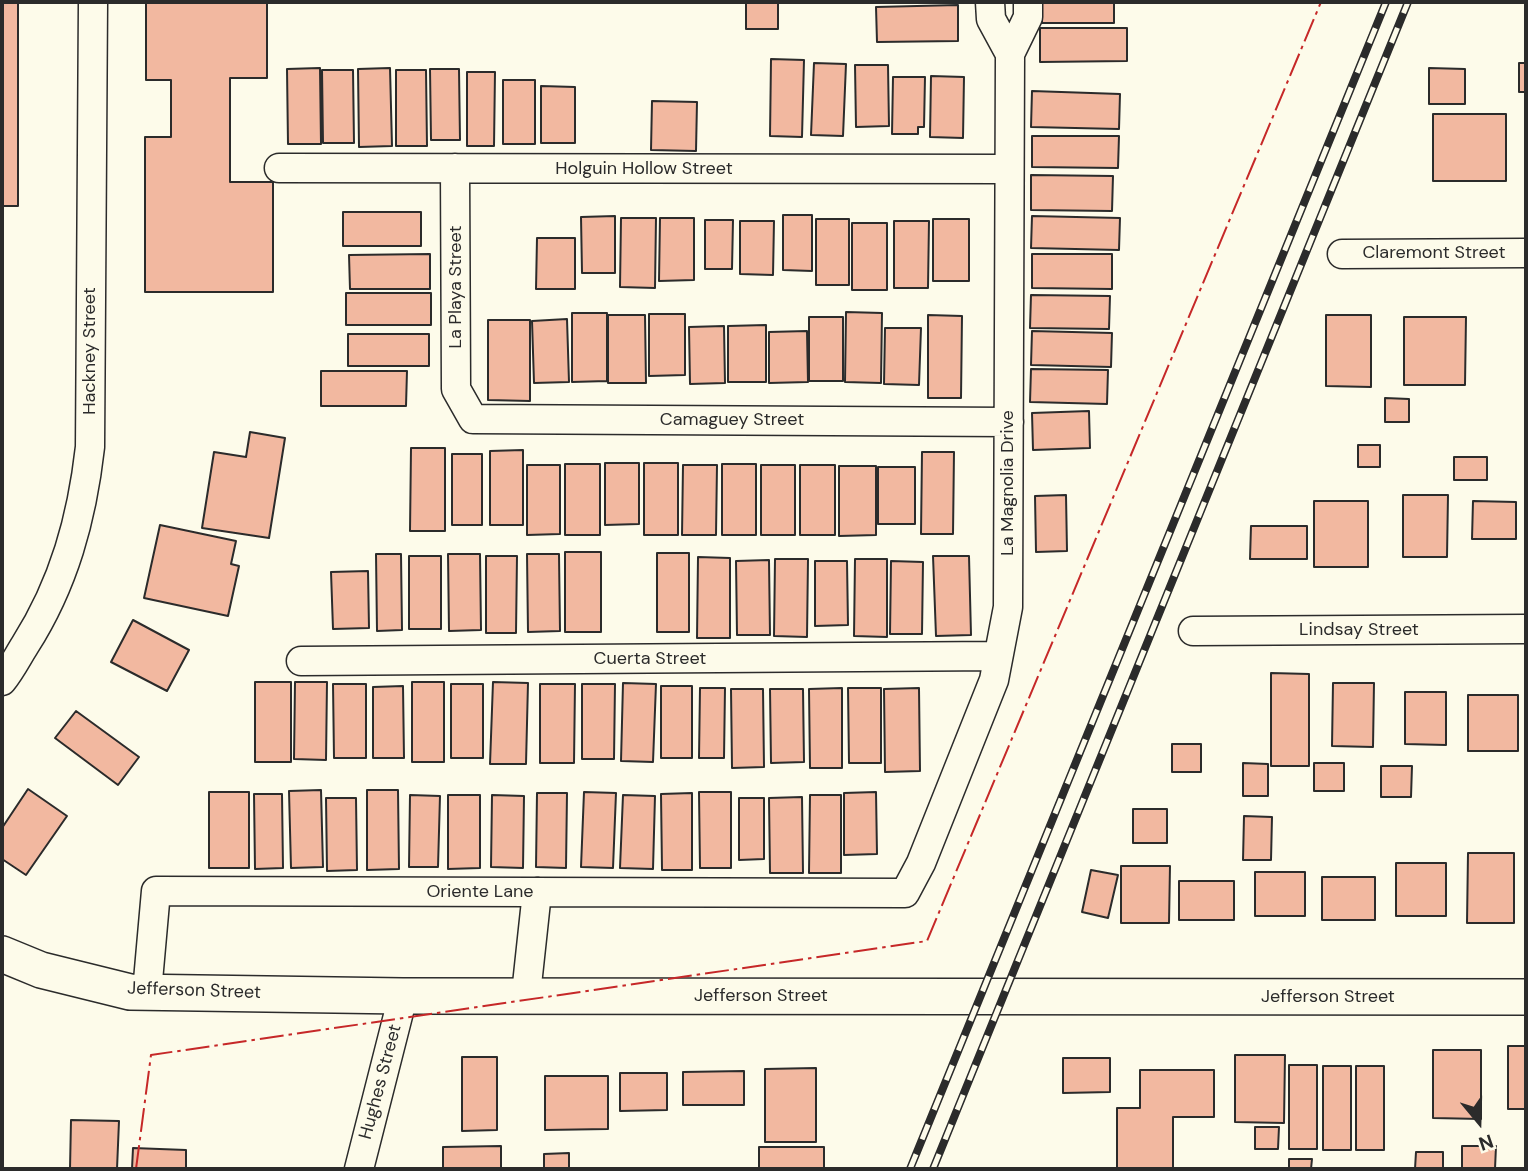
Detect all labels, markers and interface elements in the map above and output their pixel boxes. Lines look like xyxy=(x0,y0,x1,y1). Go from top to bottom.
street label: Holguin Hollow Street xyxy=(555,158,733,180)
street label: La Playa Street xyxy=(445,225,467,349)
street label: Claremont Street xyxy=(1362,242,1506,264)
street label: Hackney Street xyxy=(79,287,101,415)
street label: Camaguey Street xyxy=(660,409,804,431)
street label: La Magnolia Drive xyxy=(997,410,1019,556)
street label: Lindsay Street xyxy=(1299,619,1419,641)
street label: Cuerta Street xyxy=(594,648,706,670)
street label: Oriente Lane xyxy=(426,881,534,903)
street label: Jefferson Street xyxy=(127,978,261,1004)
street label: Jefferson Street xyxy=(694,985,828,1007)
street label: Jefferson Street xyxy=(1261,986,1395,1008)
street label: Hughes Street xyxy=(355,1022,407,1142)
north arrow xyxy=(1444,1087,1514,1157)
text: N xyxy=(1475,1128,1497,1156)

